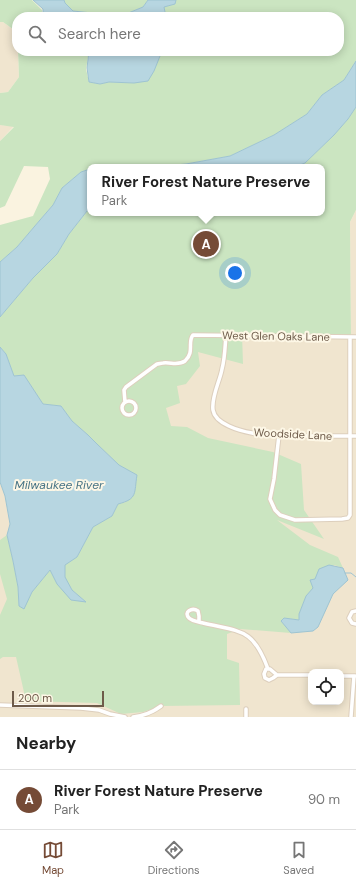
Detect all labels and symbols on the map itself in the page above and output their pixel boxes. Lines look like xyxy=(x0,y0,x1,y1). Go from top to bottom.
pin: A xyxy=(193,229,219,259)
your location xyxy=(225,263,245,283)
street label: West Glen Oaks Lane xyxy=(222,328,330,344)
street label: Woodside Lane xyxy=(253,425,333,443)
water label: Milwaukee River xyxy=(15,477,104,493)
scale bar xyxy=(12,689,104,708)

